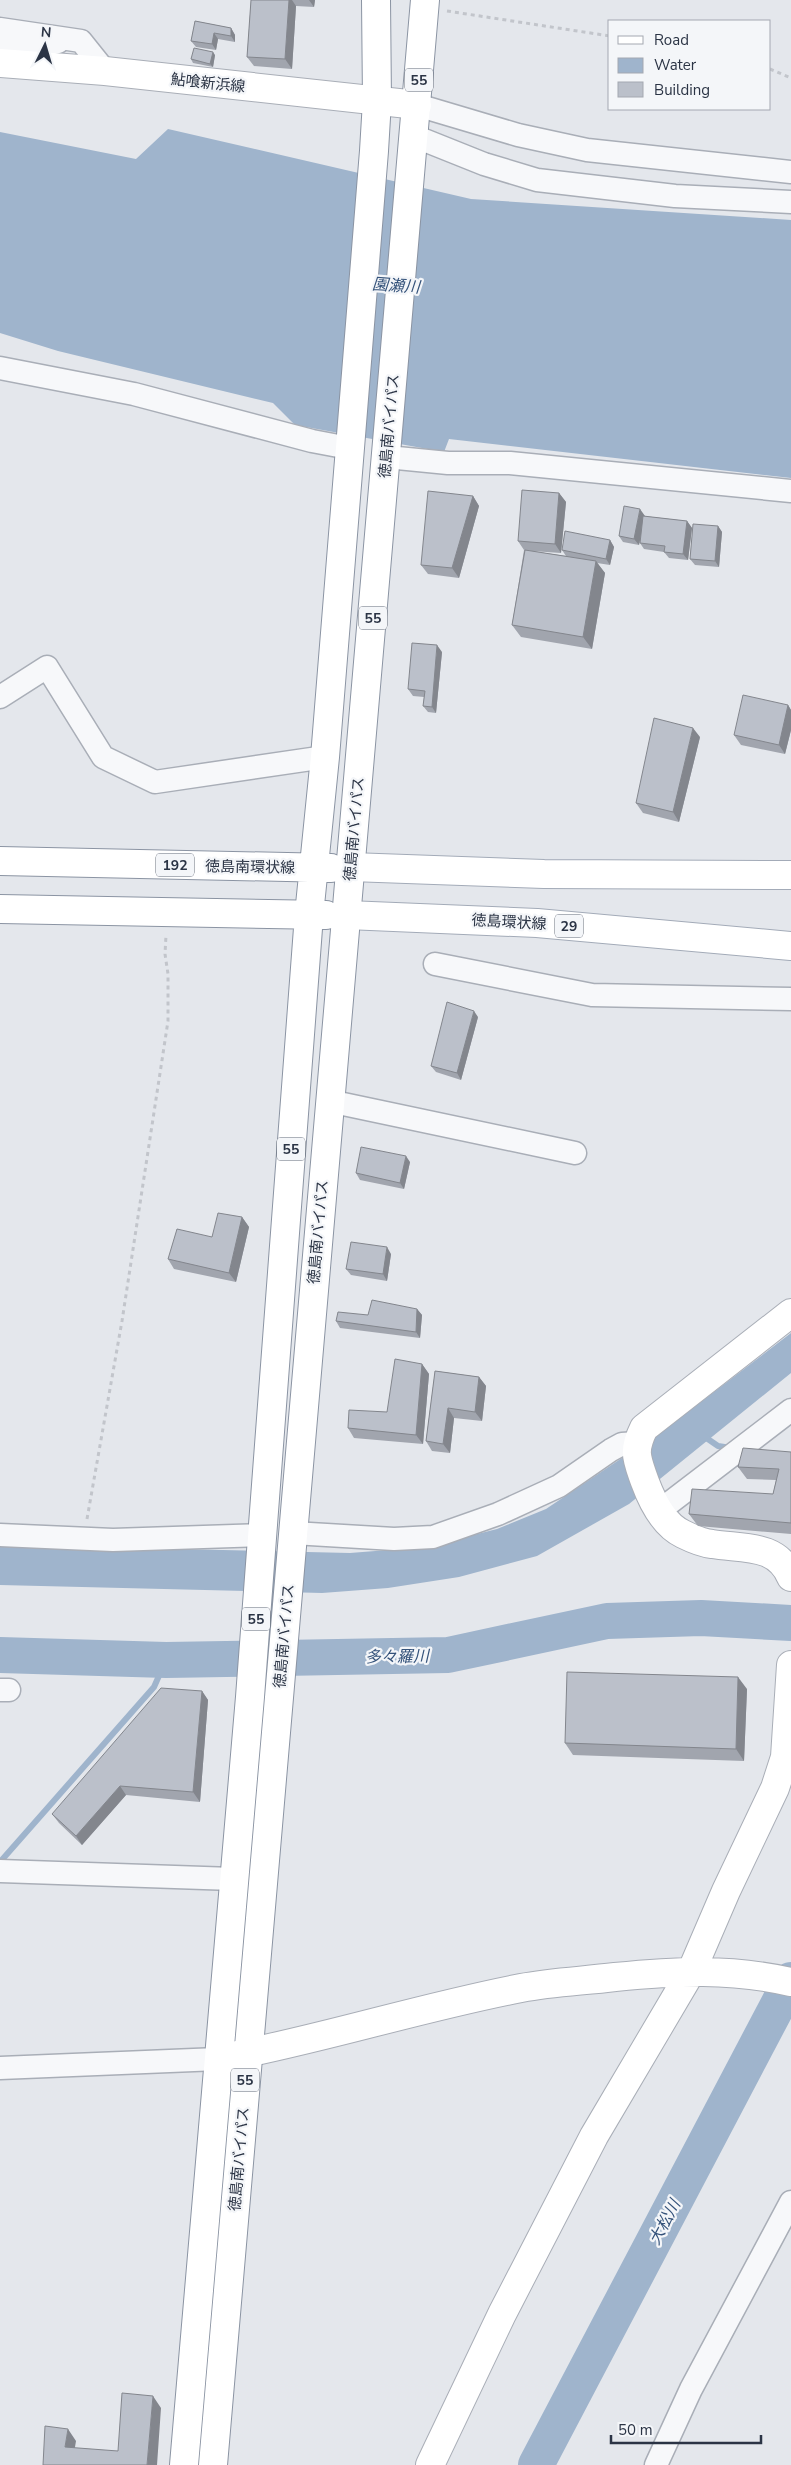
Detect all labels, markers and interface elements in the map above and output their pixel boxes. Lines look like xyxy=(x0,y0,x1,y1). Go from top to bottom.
north arrow xyxy=(20,20,70,70)
legend xyxy=(608,20,771,110)
text: N xyxy=(40,23,52,42)
text: Road xyxy=(654,30,689,50)
text: Water xyxy=(654,55,697,75)
road number: 55 xyxy=(405,68,433,92)
street label: 鮎喰新浜線 xyxy=(170,69,246,97)
text: Building xyxy=(654,80,710,100)
water label: 園瀬川 xyxy=(371,273,423,299)
street label: 徳島南バイパス xyxy=(374,373,404,479)
road number: 55 xyxy=(359,606,387,630)
street label: 徳島南バイパス xyxy=(339,776,369,882)
road number: 192 xyxy=(156,854,194,876)
street label: 徳島南環状線 xyxy=(205,856,295,878)
street label: 徳島環状線 xyxy=(471,910,547,934)
road number: 29 xyxy=(555,914,583,938)
road number: 55 xyxy=(277,1138,305,1160)
street label: 徳島南バイパス xyxy=(303,1179,333,1285)
street label: 徳島南バイパス xyxy=(269,1583,299,1689)
road number: 55 xyxy=(242,1608,270,1630)
water label: 多々羅川 xyxy=(365,1645,431,1669)
road number: 55 xyxy=(231,2068,259,2092)
street label: 徳島南バイパス xyxy=(224,2106,254,2212)
water label: 大松川 xyxy=(644,2194,687,2249)
scale bar xyxy=(611,2412,761,2444)
text: 50 m xyxy=(618,2420,653,2440)

